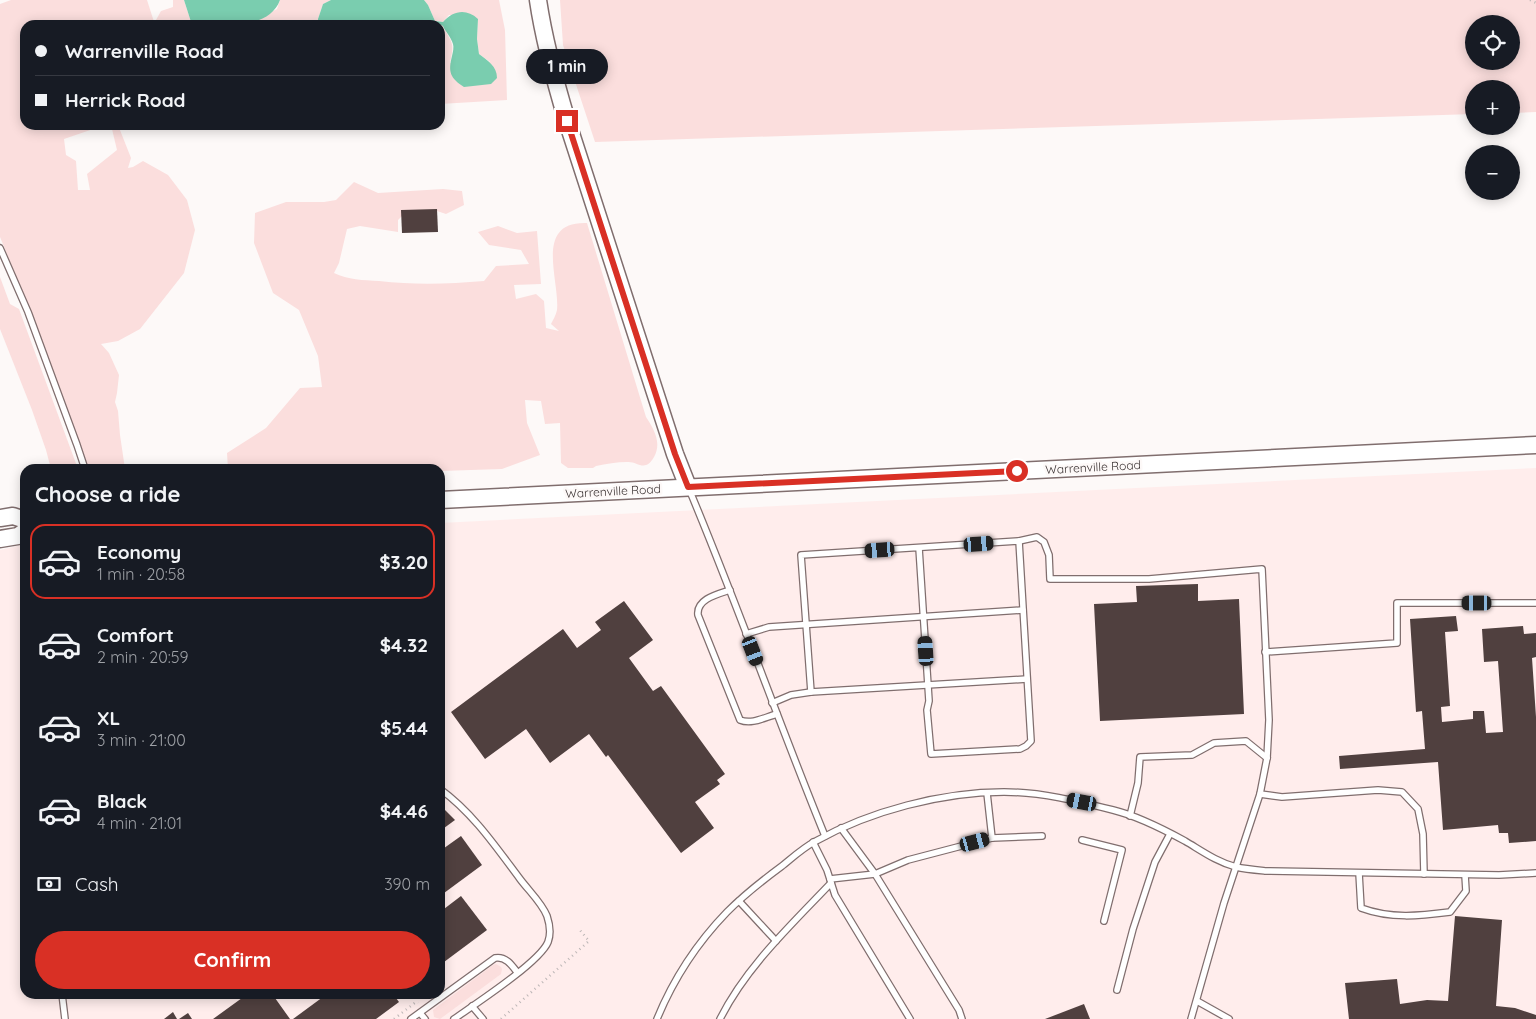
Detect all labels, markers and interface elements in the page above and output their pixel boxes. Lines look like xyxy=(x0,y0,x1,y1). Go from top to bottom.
map controls xyxy=(1465,15,1520,200)
button: locate xyxy=(1465,15,1520,70)
text: Warrenville Road xyxy=(65,39,224,63)
callout: 1 min xyxy=(526,48,608,84)
text: 1 min xyxy=(548,56,586,76)
button: + xyxy=(1465,80,1520,135)
text: Herrick Road xyxy=(65,88,186,112)
route end xyxy=(556,110,578,132)
button: − xyxy=(1465,145,1520,200)
street label: Warrenville Road xyxy=(1045,457,1141,477)
route start xyxy=(1006,460,1028,482)
text: Choose a ride xyxy=(35,480,180,508)
street label: Warrenville Road xyxy=(565,481,661,501)
car xyxy=(963,535,994,553)
icon: car xyxy=(37,539,82,584)
text: Economy xyxy=(97,540,181,564)
car xyxy=(864,541,895,559)
text: $3.20 xyxy=(379,550,428,574)
text: 1 min · 20:58 xyxy=(97,564,185,584)
car xyxy=(1462,596,1492,611)
icon: car xyxy=(37,622,82,667)
text: Comfort xyxy=(97,623,174,647)
text: $4.32 xyxy=(380,633,428,657)
car xyxy=(740,634,765,668)
car xyxy=(917,636,934,666)
text: 2 min · 20:59 xyxy=(97,647,188,667)
icon: car xyxy=(37,705,82,750)
text: XL xyxy=(97,706,120,730)
text: $5.44 xyxy=(380,716,428,740)
text: 3 min · 21:00 xyxy=(97,730,186,750)
icon: car xyxy=(37,788,82,833)
text: Black xyxy=(97,789,147,813)
car xyxy=(1065,792,1098,812)
text: $4.46 xyxy=(380,799,428,823)
text: 4 min · 21:01 xyxy=(97,813,182,833)
car xyxy=(958,831,991,853)
icon: cash xyxy=(35,870,63,898)
text: Cash xyxy=(75,872,119,896)
text: 390 m xyxy=(384,874,430,894)
button: Confirm xyxy=(35,931,430,989)

